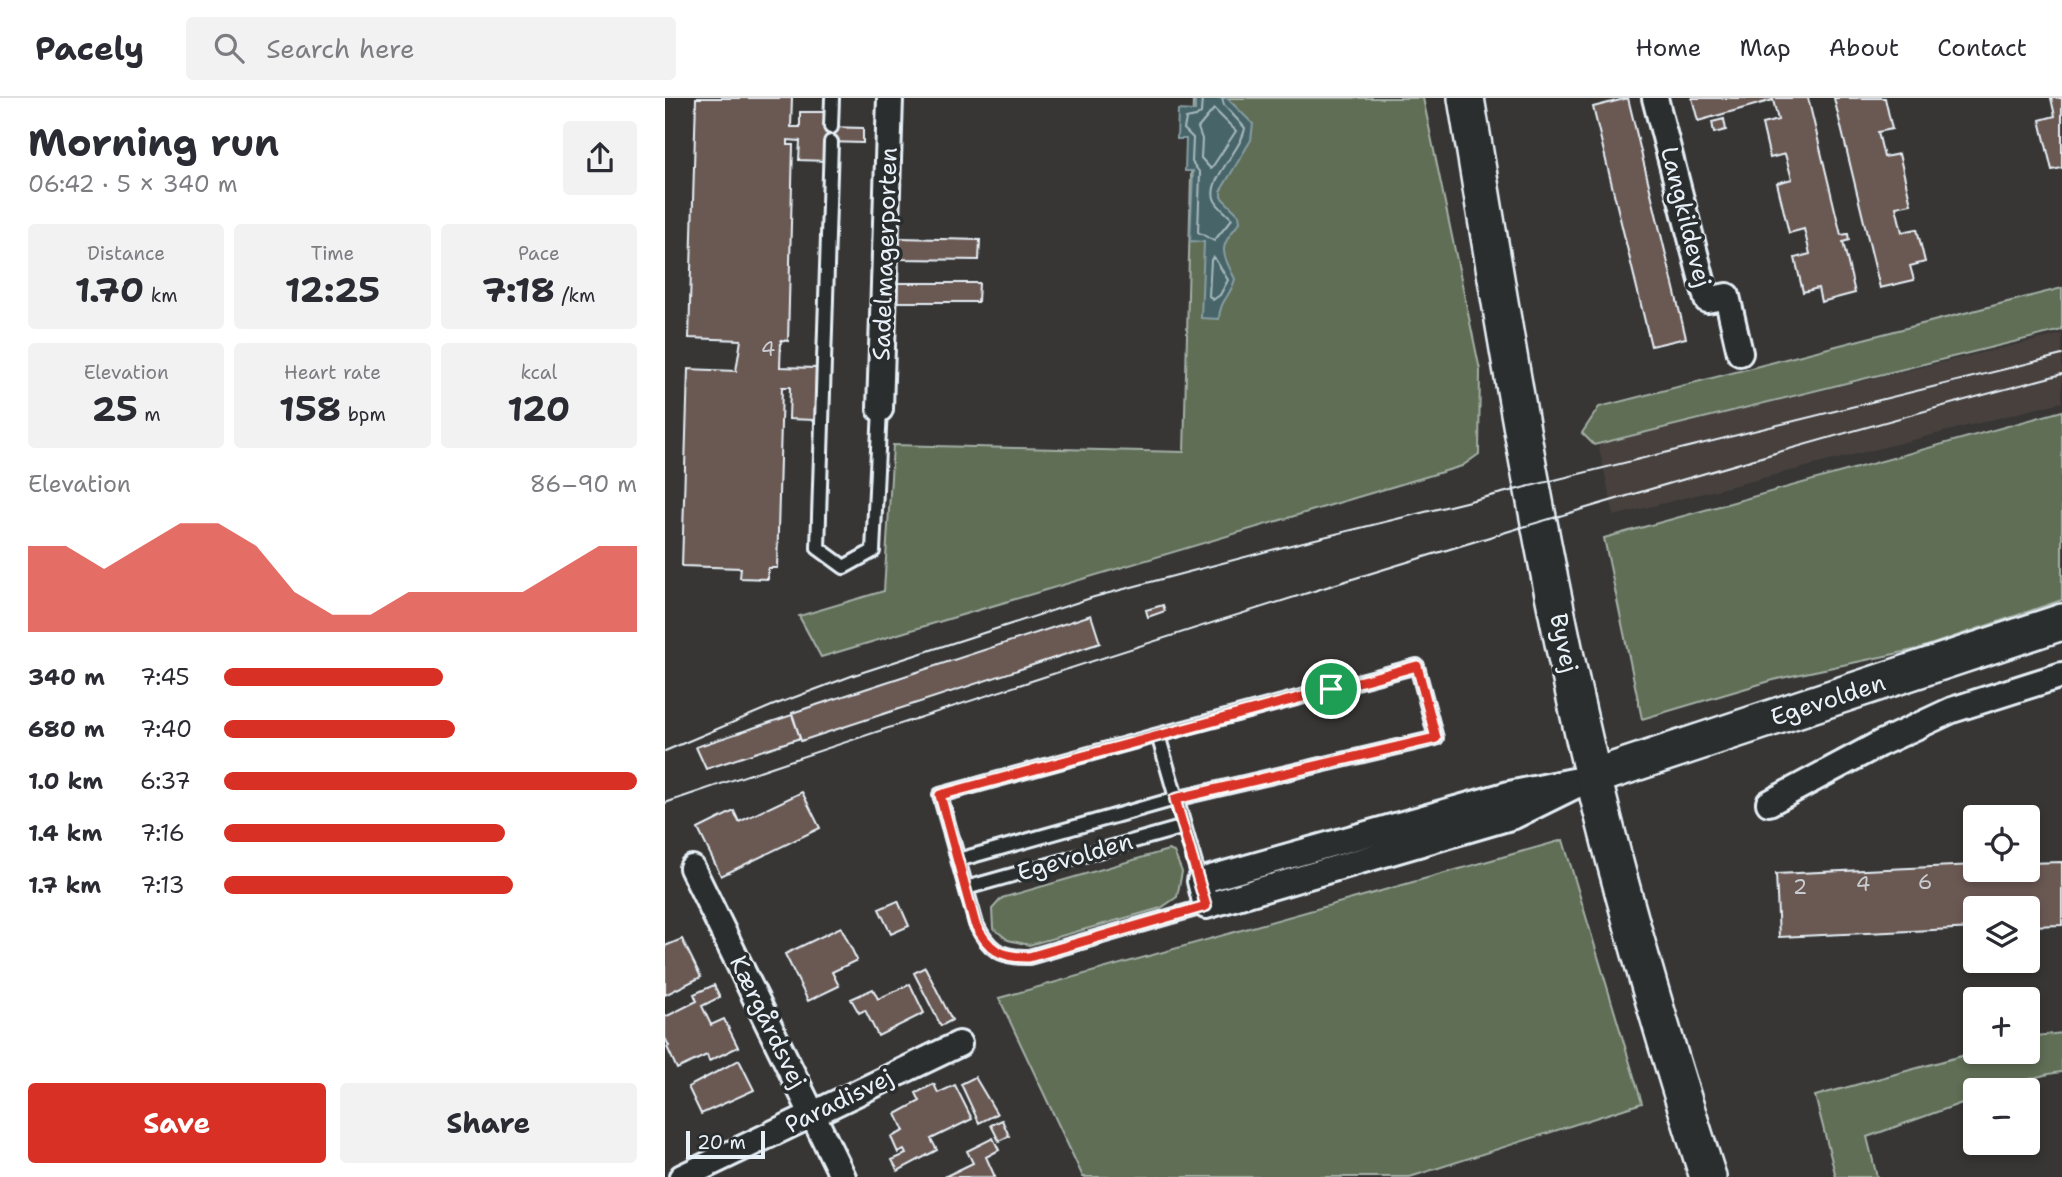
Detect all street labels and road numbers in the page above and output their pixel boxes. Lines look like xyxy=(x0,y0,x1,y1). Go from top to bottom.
street label: Langkildevej xyxy=(1653,143,1719,291)
street label: Sadelmagerporten xyxy=(865,147,905,361)
street label: Byvej xyxy=(1542,610,1586,676)
street label: Egevolden xyxy=(1767,666,1889,734)
street label: Egevolden xyxy=(1013,825,1137,889)
street label: Kærgårdsvej xyxy=(722,950,814,1094)
street label: Paradisvej xyxy=(780,1061,898,1141)

